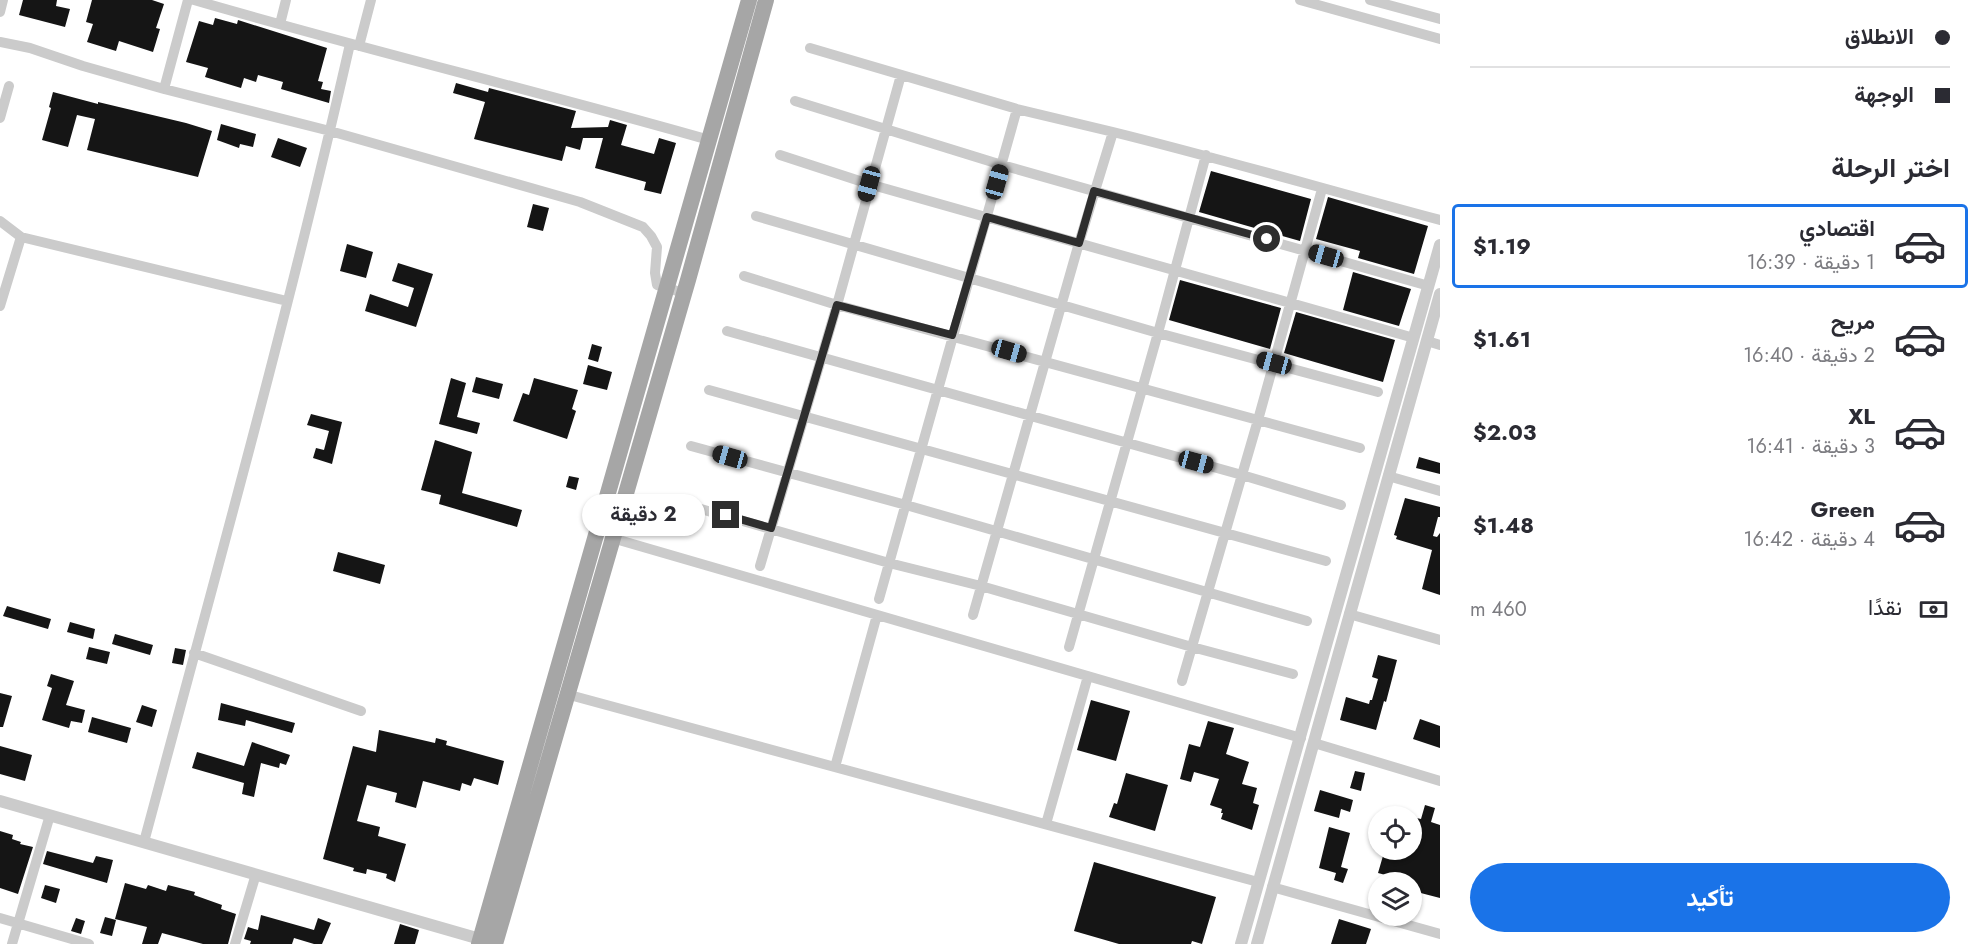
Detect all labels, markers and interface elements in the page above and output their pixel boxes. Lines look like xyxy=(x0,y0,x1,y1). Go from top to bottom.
text: الانطلاق xyxy=(1845,20,1914,52)
text: الوجهة xyxy=(1854,78,1914,110)
text: اختر الرحلة xyxy=(1831,148,1950,187)
car xyxy=(983,162,1011,202)
car xyxy=(856,164,882,204)
text: اقتصادي xyxy=(1799,212,1875,244)
icon: car xyxy=(1893,219,1947,273)
route start xyxy=(1253,225,1280,252)
text: $1.19 xyxy=(1473,230,1531,262)
car xyxy=(1306,242,1346,270)
text: 1 دقيقة · 16:39 xyxy=(1747,248,1875,277)
text: مريح xyxy=(1831,305,1875,337)
icon: car xyxy=(1893,312,1947,366)
text: $1.61 xyxy=(1473,323,1531,355)
car xyxy=(989,337,1029,365)
text: 2 دقيقة · 16:40 xyxy=(1743,341,1875,370)
car xyxy=(1254,350,1294,376)
text: XL xyxy=(1848,400,1875,432)
icon: car xyxy=(1893,405,1947,459)
text: $2.03 xyxy=(1473,416,1536,448)
text: 3 دقيقة · 16:41 xyxy=(1747,432,1875,461)
car xyxy=(710,443,750,471)
car xyxy=(1176,449,1216,475)
text: Green xyxy=(1811,493,1875,525)
callout: 2 دقيقة xyxy=(582,494,705,536)
icon: car xyxy=(1893,498,1947,552)
text: 2 دقيقة xyxy=(610,500,677,529)
route end xyxy=(712,501,739,528)
text: $1.48 xyxy=(1473,509,1534,541)
text: 4 دقيقة · 16:42 xyxy=(1743,525,1875,554)
text: نقدًا xyxy=(1868,591,1902,623)
icon: cash xyxy=(1917,593,1950,626)
text: 460 m xyxy=(1470,595,1527,624)
map controls xyxy=(1368,806,1422,926)
button: locate xyxy=(1368,806,1422,860)
button: تأكيد xyxy=(1470,863,1950,932)
button: layers xyxy=(1368,872,1422,926)

